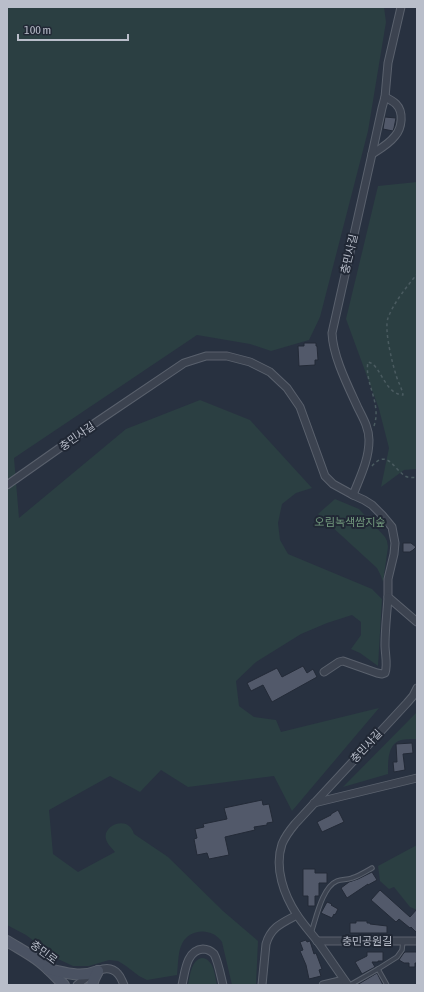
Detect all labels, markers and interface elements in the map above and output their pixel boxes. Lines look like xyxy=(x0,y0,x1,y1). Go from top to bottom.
scale bar xyxy=(18,16,128,42)
text: 100 m xyxy=(24,23,51,37)
street label: 충민사길 xyxy=(339,233,359,275)
street label: 충민사길 xyxy=(57,419,97,453)
park label: 오림녹색쌈지숲 xyxy=(315,516,385,528)
street label: 충민사길 xyxy=(348,727,384,765)
street label: 충민공원길 xyxy=(342,935,392,947)
street label: 충민로 xyxy=(28,938,60,966)

